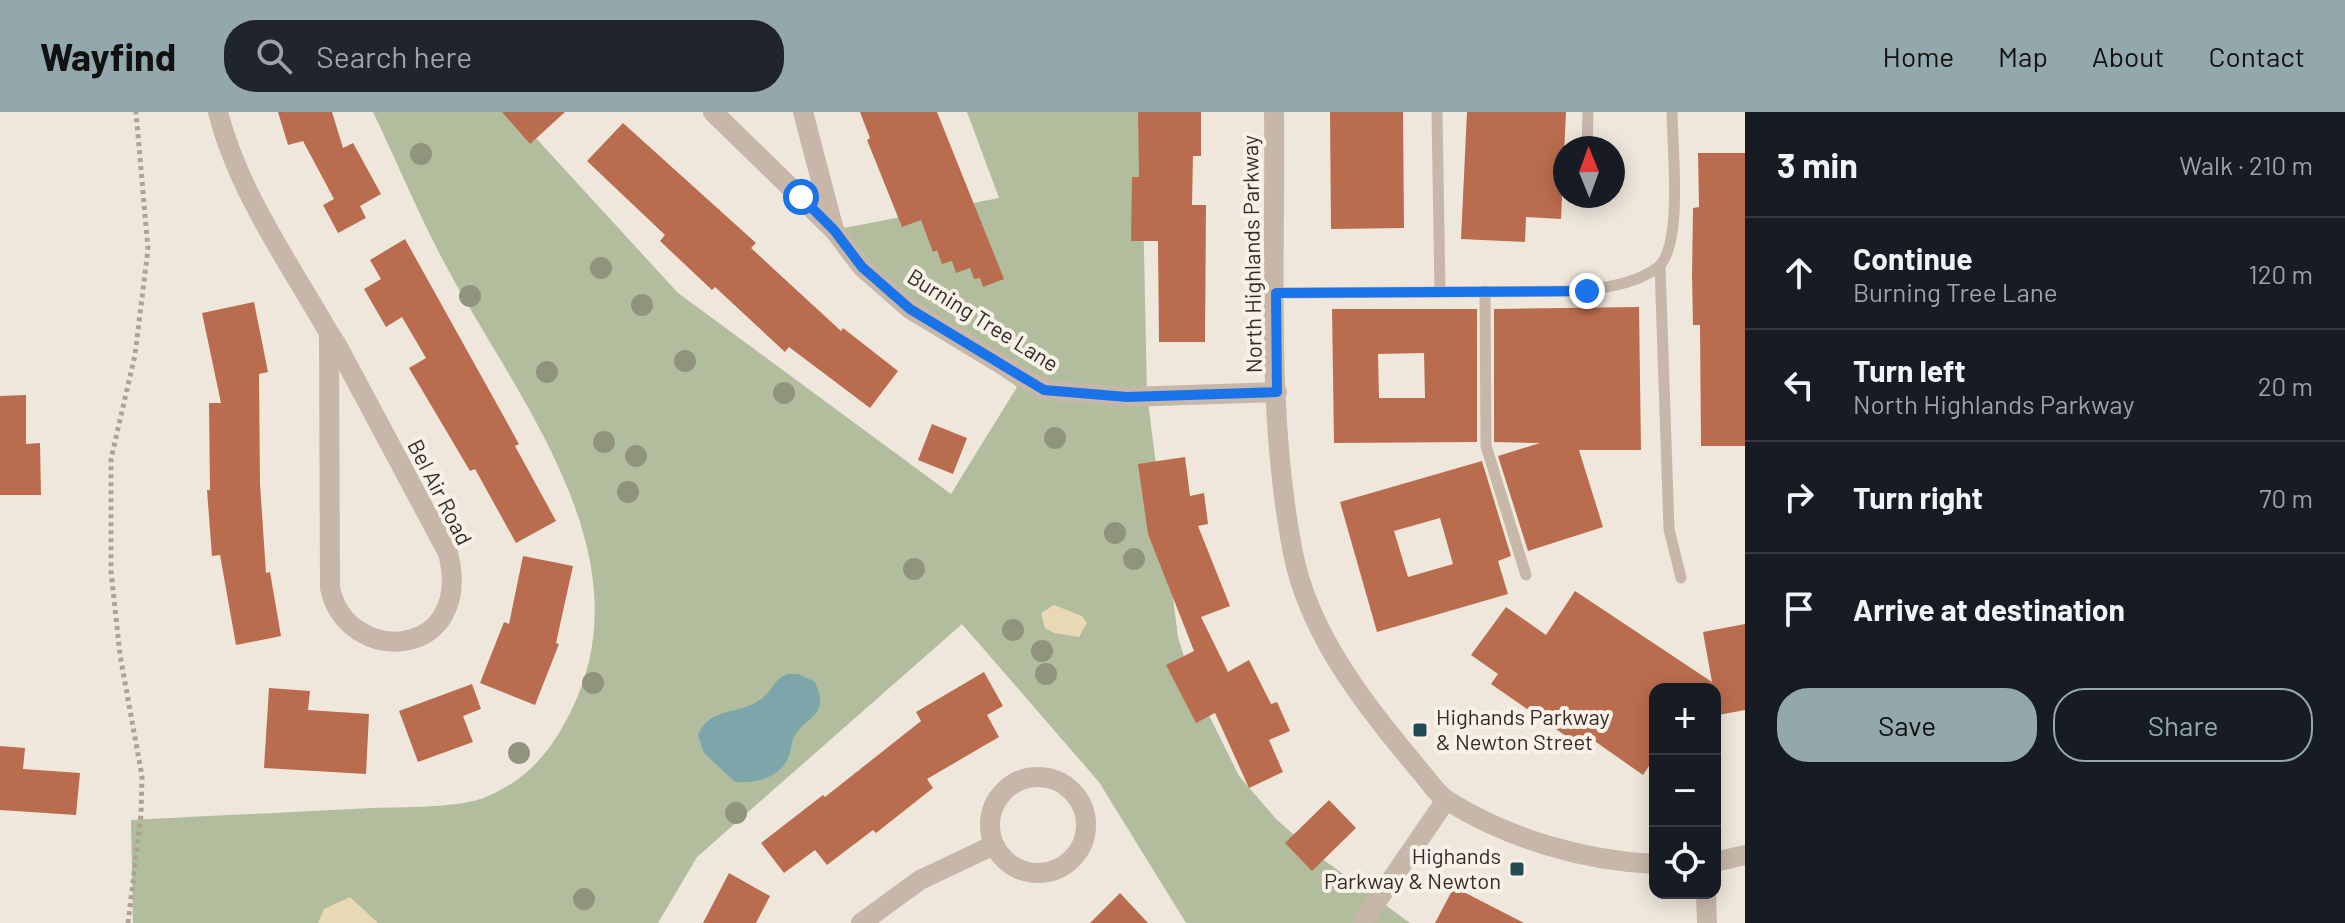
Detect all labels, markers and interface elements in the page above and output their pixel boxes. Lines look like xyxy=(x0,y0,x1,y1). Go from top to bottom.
search box xyxy=(224,20,784,92)
text: Wayfind xyxy=(40,33,176,79)
icon: search xyxy=(252,34,296,78)
text: Search here xyxy=(316,38,472,74)
text: Home xyxy=(1883,39,1954,73)
text: Map xyxy=(1998,39,2048,73)
text: About xyxy=(2092,39,2164,73)
text: Contact xyxy=(2208,39,2305,73)
street label: North Highlands Parkway xyxy=(1236,135,1266,373)
north arrow xyxy=(1553,136,1625,208)
text: 3 min xyxy=(1777,144,1858,185)
text: Walk · 210 m xyxy=(2179,149,2313,180)
route start xyxy=(783,179,819,215)
text: Continue xyxy=(1853,240,1973,276)
icon: ahead xyxy=(1777,251,1821,295)
text: 120 m xyxy=(2249,258,2313,289)
street label: Burning Tree Lane xyxy=(903,262,1064,376)
route end xyxy=(1569,273,1605,309)
text: Burning Tree Lane xyxy=(1853,276,2058,307)
text: Turn left xyxy=(1853,352,1966,388)
icon: left xyxy=(1777,363,1821,407)
text: 20 m xyxy=(2258,370,2313,401)
text: North Highlands Parkway xyxy=(1853,388,2134,419)
street label: Bel Air Road xyxy=(403,434,479,549)
icon: right xyxy=(1777,475,1821,519)
text: Turn right xyxy=(1853,479,1983,515)
text: 70 m xyxy=(2259,482,2313,513)
icon: arrive xyxy=(1777,587,1821,631)
text: Arrive at destination xyxy=(1853,591,2125,627)
map controls xyxy=(1649,683,1721,899)
button: + xyxy=(1649,683,1721,755)
button: Save xyxy=(1777,688,2037,762)
button: Share xyxy=(2053,688,2313,762)
place label: Highands Parkway & Newton Street xyxy=(1436,703,1610,754)
marker: Highands Parkway & Newton Street xyxy=(1411,721,1429,739)
button: − xyxy=(1649,755,1721,827)
button: locate xyxy=(1649,827,1721,899)
place label: Highands Parkway & Newton xyxy=(1324,842,1501,893)
marker: Highands Parkway & Newton xyxy=(1508,860,1526,878)

